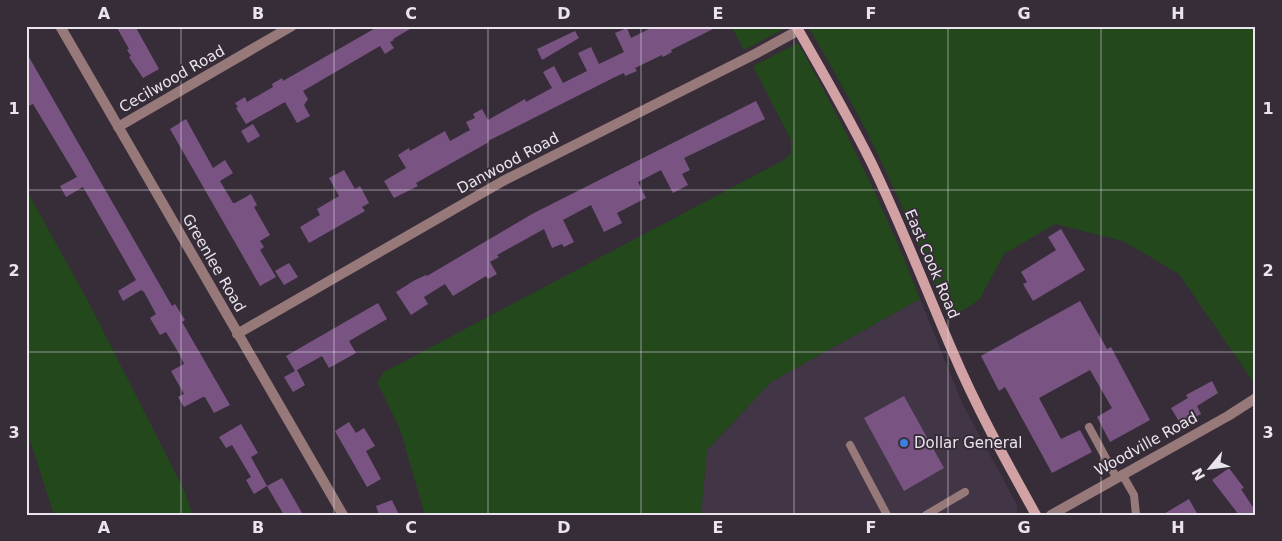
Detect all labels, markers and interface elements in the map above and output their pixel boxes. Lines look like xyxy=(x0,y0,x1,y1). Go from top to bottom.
text: A xyxy=(98,4,111,23)
text: B xyxy=(252,4,264,23)
text: C xyxy=(405,4,417,23)
text: D xyxy=(557,4,571,23)
text: E xyxy=(713,4,723,23)
text: F xyxy=(866,4,876,23)
text: G xyxy=(1017,4,1031,23)
text: H xyxy=(1171,4,1185,23)
street label: Cecilwood Road xyxy=(116,41,228,117)
text: 1 xyxy=(8,99,20,118)
text: 1 xyxy=(1262,99,1274,118)
street label: Danwood Road xyxy=(454,129,562,197)
street label: East Cook Road xyxy=(901,207,963,321)
street label: Greenlee Road xyxy=(179,211,249,315)
text: 2 xyxy=(8,261,20,280)
text: 2 xyxy=(1262,261,1274,280)
street label: Woodville Road xyxy=(1091,408,1201,480)
text: 3 xyxy=(8,423,20,442)
text: 3 xyxy=(1262,423,1274,442)
place label: Dollar General xyxy=(914,434,1022,452)
marker: Dollar General xyxy=(898,437,910,449)
north arrow xyxy=(1184,444,1234,494)
text: N xyxy=(1189,465,1208,483)
text: A xyxy=(98,518,111,537)
text: B xyxy=(252,518,264,537)
text: C xyxy=(405,518,417,537)
text: D xyxy=(557,518,571,537)
text: E xyxy=(713,518,723,537)
text: F xyxy=(866,518,876,537)
text: G xyxy=(1017,518,1031,537)
text: H xyxy=(1171,518,1185,537)

